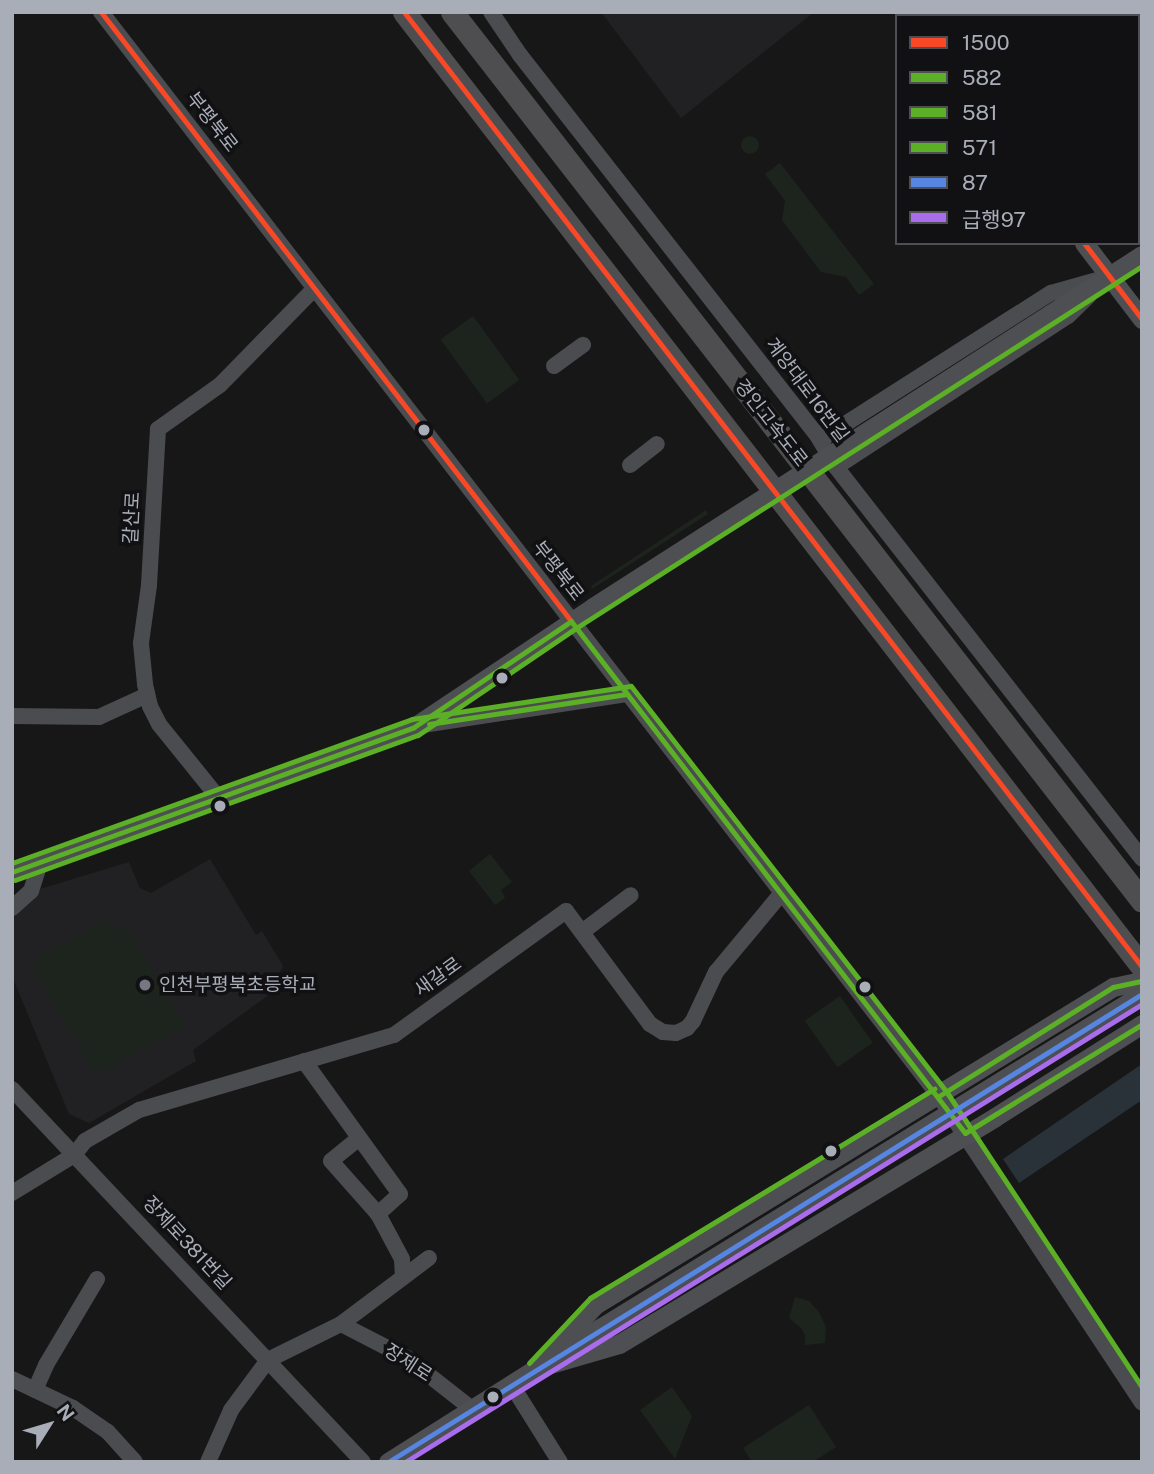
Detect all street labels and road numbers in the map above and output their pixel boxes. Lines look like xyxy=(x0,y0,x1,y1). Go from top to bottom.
street label: 부평북로 xyxy=(181,87,243,157)
street label: 계양대로16번길 xyxy=(760,333,854,447)
street label: 경인고속도로 xyxy=(730,375,812,471)
street label: 갈산로 xyxy=(119,491,145,545)
street label: 부평북로 xyxy=(527,536,589,606)
street label: 새갈로 xyxy=(410,952,466,1002)
street label: 장제로381번길 xyxy=(138,1192,236,1294)
street label: 장제로 xyxy=(380,1339,436,1387)

